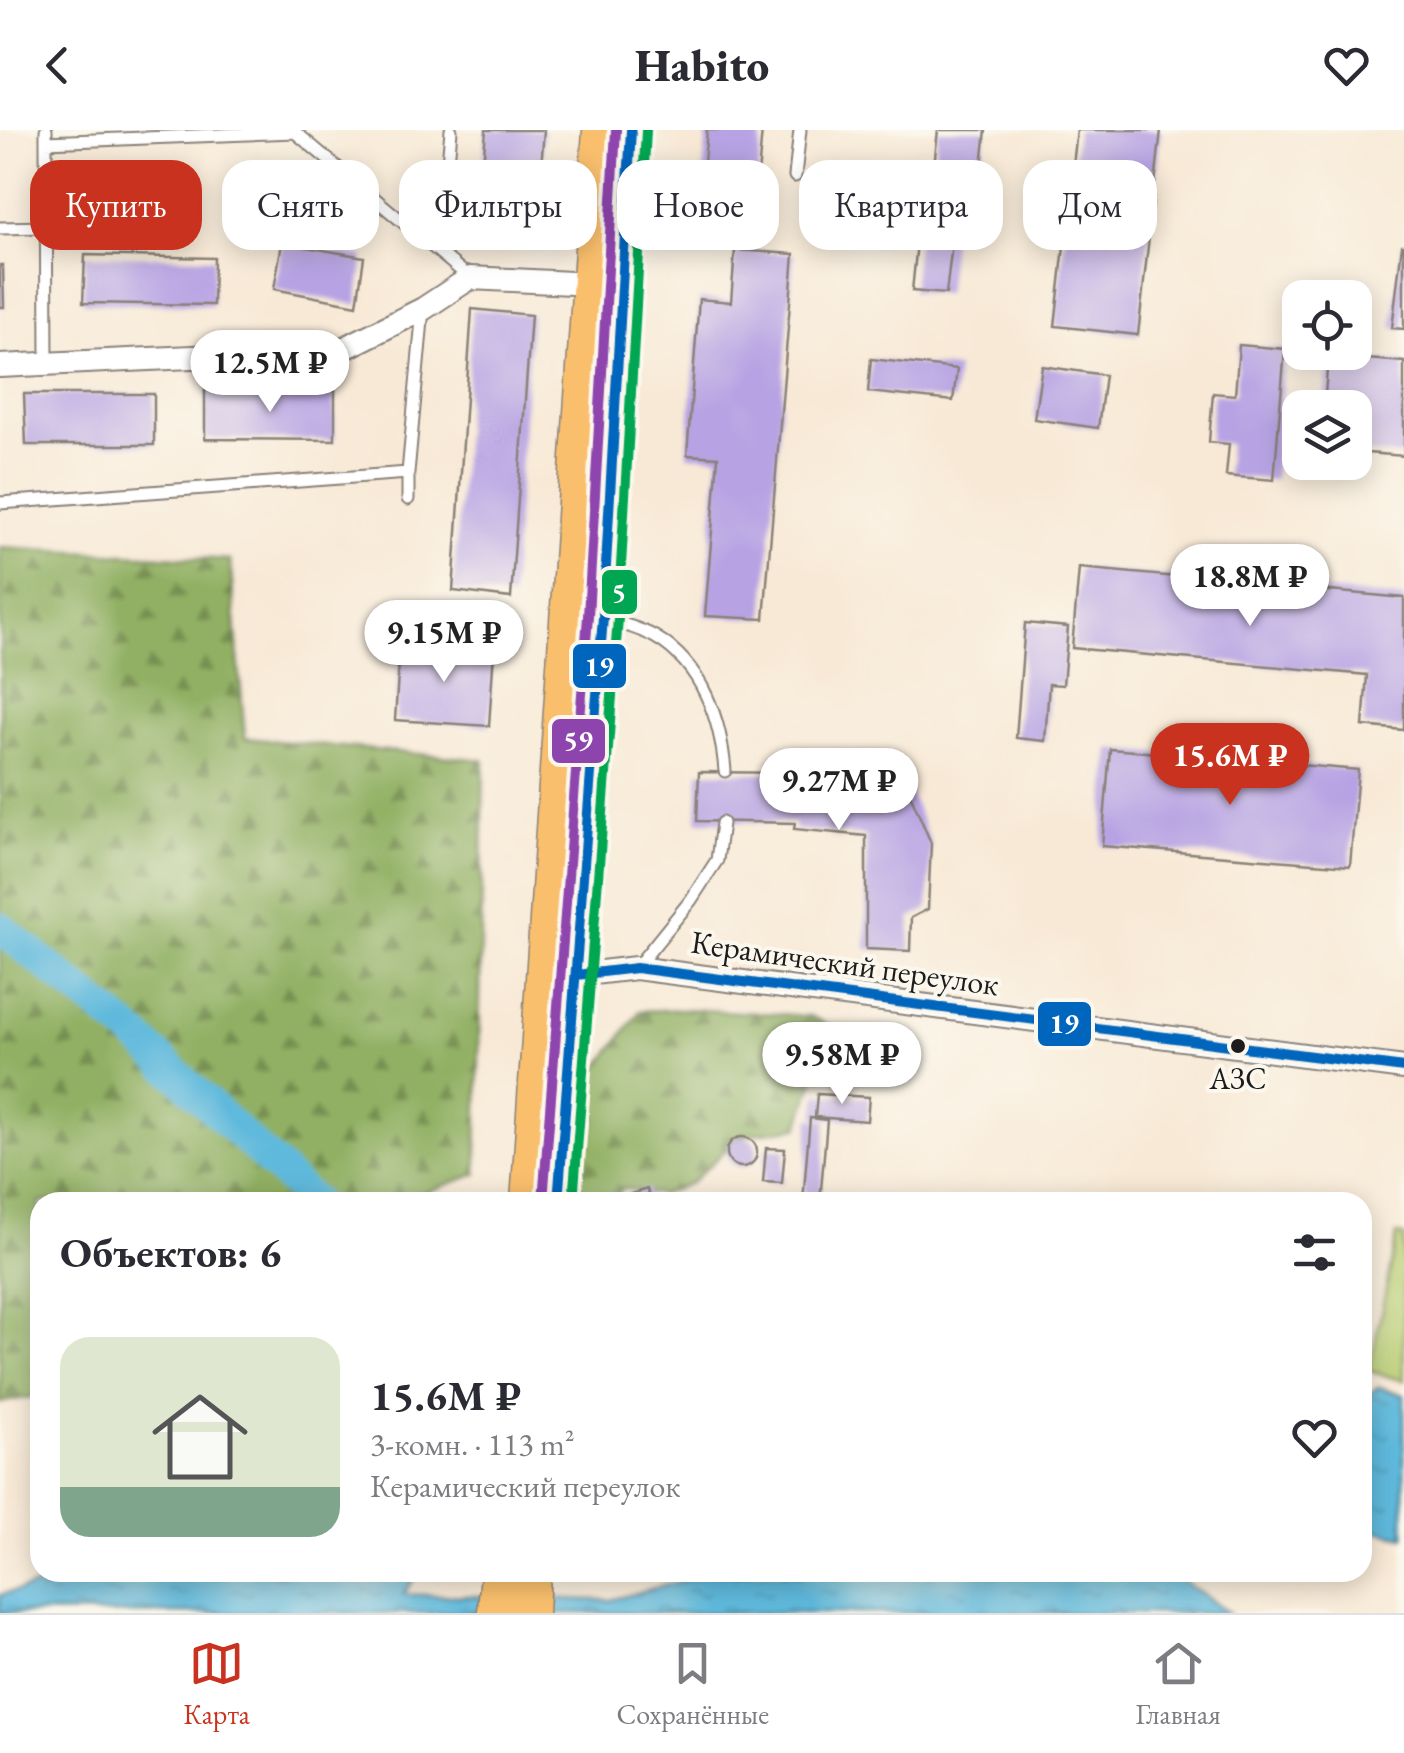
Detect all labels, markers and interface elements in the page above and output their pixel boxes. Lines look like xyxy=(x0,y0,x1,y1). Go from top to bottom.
text: Habito xyxy=(635,36,769,94)
icon: back xyxy=(30,38,85,93)
icon: heart xyxy=(1319,38,1374,93)
chip: Купить xyxy=(30,160,202,250)
chip: Снять xyxy=(222,160,379,250)
chip: Фильтры xyxy=(399,160,597,250)
chip: Новое xyxy=(617,160,779,250)
chip: Квартира xyxy=(799,160,1003,250)
chip: Дом xyxy=(1023,160,1157,250)
map controls xyxy=(1282,280,1372,480)
button: locate xyxy=(1282,280,1372,370)
pin: 12.5M ₽ xyxy=(178,330,362,415)
text: 12.5M ₽ xyxy=(212,341,328,383)
button: layers xyxy=(1282,390,1372,480)
pin: 18.8M ₽ xyxy=(1158,544,1342,629)
text: 18.8M ₽ xyxy=(1192,555,1308,597)
line badge: 5 xyxy=(600,568,639,616)
text: 5 xyxy=(612,574,626,610)
pin: 9.15M ₽ xyxy=(352,600,536,685)
text: 9.15M ₽ xyxy=(386,611,502,653)
line badge: 19 xyxy=(571,642,628,690)
text: 19 xyxy=(584,648,614,684)
line badge: 59 xyxy=(550,717,607,765)
text: 59 xyxy=(563,722,593,758)
pin: 15.6M ₽ xyxy=(1138,723,1322,808)
text: 15.6M ₽ xyxy=(1172,734,1288,776)
pin: 9.27M ₽ xyxy=(747,748,931,833)
text: 9.27M ₽ xyxy=(781,759,897,801)
street label: Керамический переулок xyxy=(688,921,1002,1005)
line badge: 19 xyxy=(1036,1000,1093,1048)
text: 19 xyxy=(1049,1005,1079,1041)
pin: 9.58M ₽ xyxy=(750,1022,934,1107)
text: 9.58M ₽ xyxy=(784,1033,900,1075)
marker: АЗС xyxy=(1228,1036,1248,1056)
place label: АЗС xyxy=(1208,1059,1267,1098)
text: Объектов: 6 xyxy=(60,1225,281,1280)
icon: filters xyxy=(1287,1225,1342,1280)
text: 15.6M ₽ xyxy=(370,1368,521,1423)
icon: home xyxy=(140,1377,260,1497)
icon: heart xyxy=(1287,1410,1342,1465)
text: 3-комн. · 113 m² xyxy=(370,1423,575,1465)
text: Керамический переулок xyxy=(370,1465,681,1507)
tab: Карта xyxy=(183,1636,250,1732)
tab: Сохранённые xyxy=(616,1636,769,1732)
tab: Главная xyxy=(1135,1636,1221,1732)

